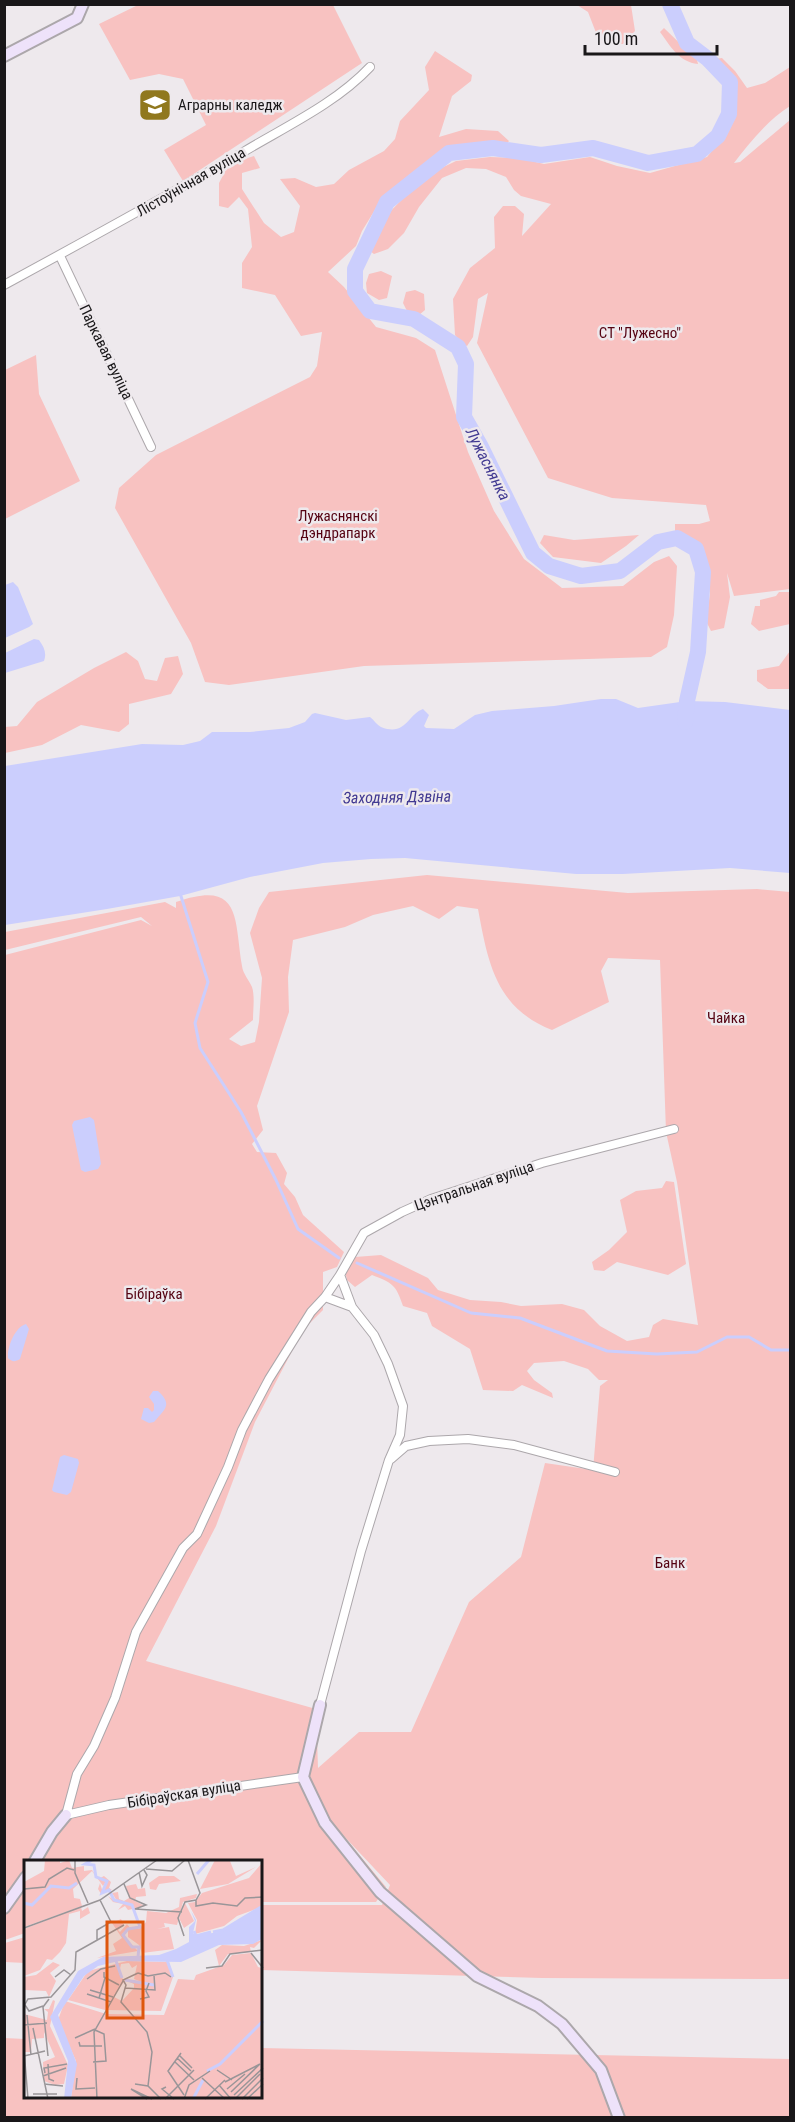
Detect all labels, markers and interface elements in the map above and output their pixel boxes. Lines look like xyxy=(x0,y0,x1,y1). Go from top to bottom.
scale bar xyxy=(585,18,717,56)
text: 100 m xyxy=(594,28,638,49)
school or university icon: Аграрны каледж xyxy=(137,87,173,123)
place label: Аграрны каледж xyxy=(178,96,283,114)
street label: Лістоўнічная вуліца xyxy=(133,144,249,220)
street label: Паркавая вуліца xyxy=(75,302,137,402)
park label: СТ "Лужесно" xyxy=(599,324,681,342)
water label: Лужаснянка xyxy=(461,424,514,504)
park label: Лужаснянскі дэндрапарк xyxy=(298,507,378,542)
water label: Заходняя Дзвіна xyxy=(343,787,451,807)
park label: Чайка xyxy=(707,1009,745,1027)
street label: Цэнтральная вуліца xyxy=(412,1157,536,1215)
park label: Бібіраўка xyxy=(125,1285,183,1303)
park label: Банк xyxy=(655,1554,685,1572)
street label: Бібіраўская вуліца xyxy=(126,1776,242,1812)
inset map xyxy=(24,1860,262,2098)

